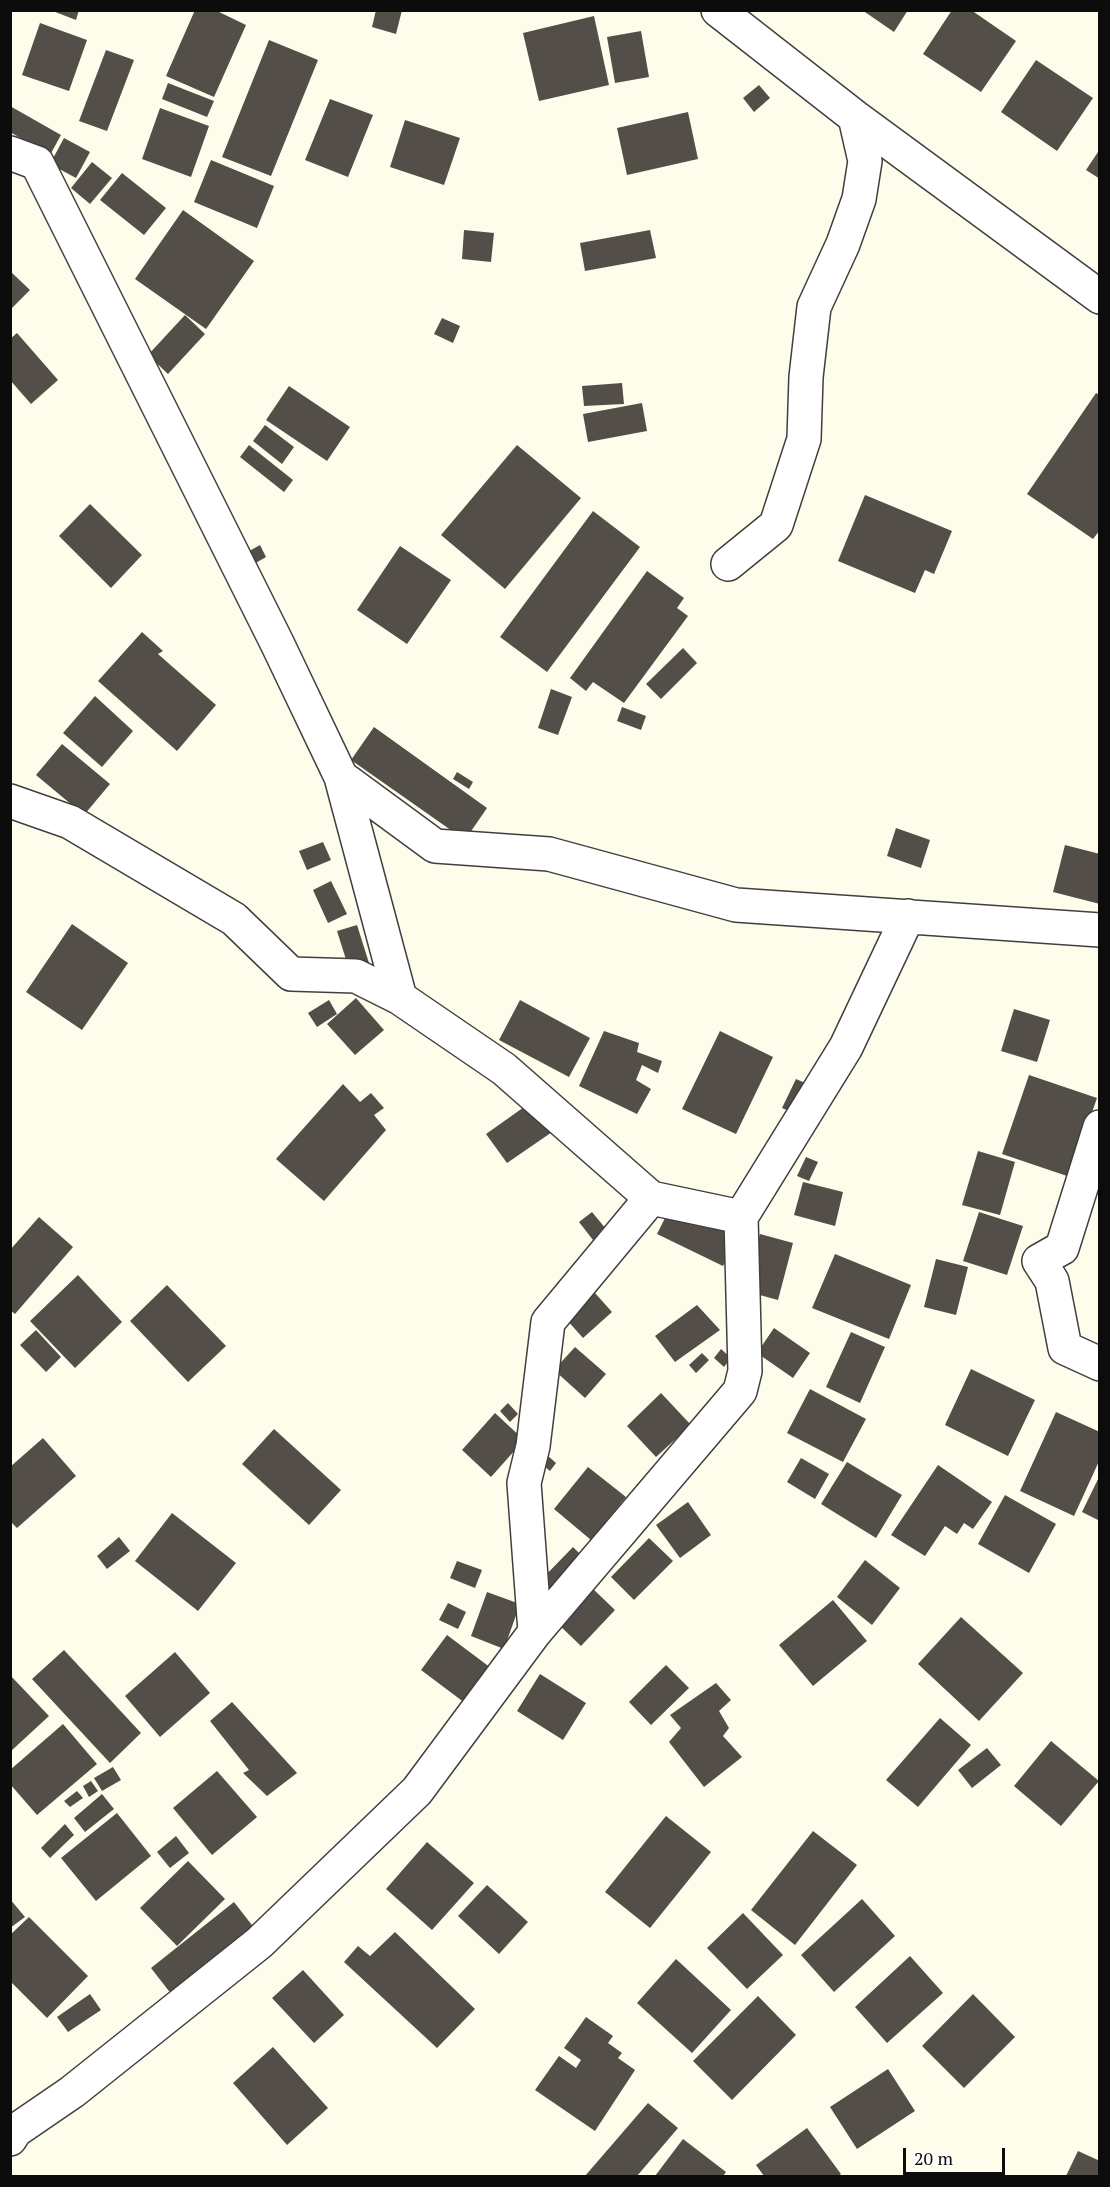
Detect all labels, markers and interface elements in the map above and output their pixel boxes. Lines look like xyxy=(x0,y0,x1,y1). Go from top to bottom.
scale bar xyxy=(906,2136,1008,2174)
text: 20 m xyxy=(914,2146,953,2170)

